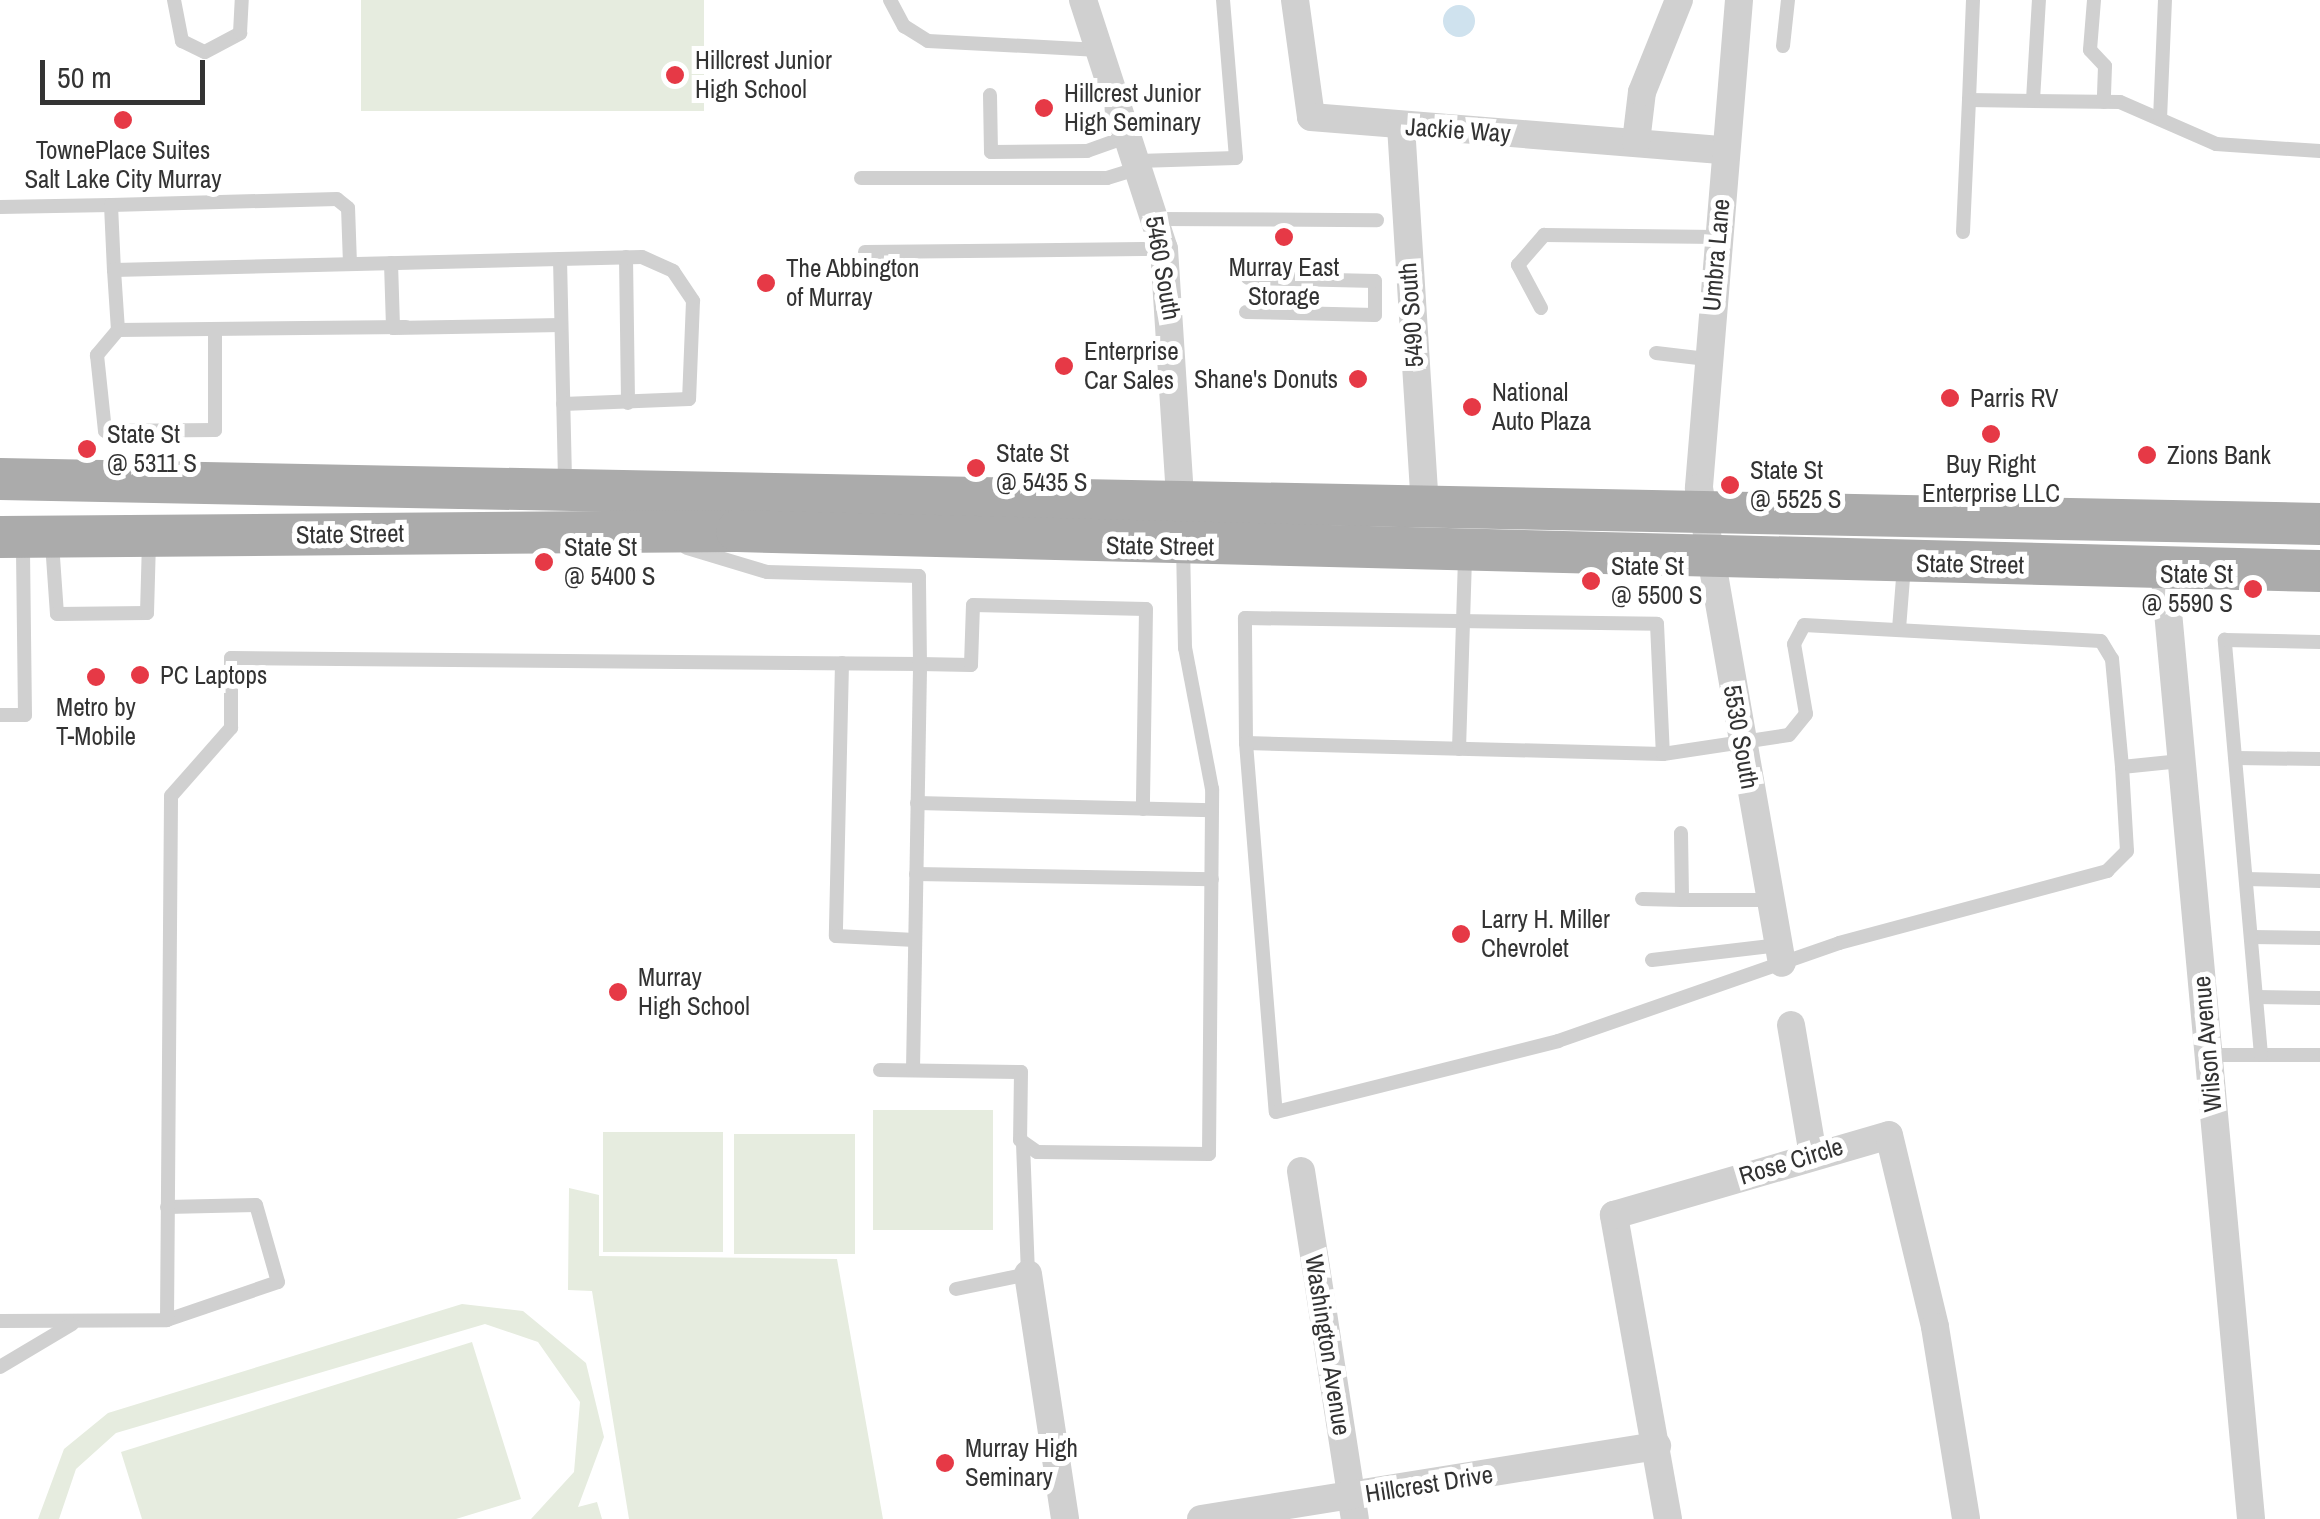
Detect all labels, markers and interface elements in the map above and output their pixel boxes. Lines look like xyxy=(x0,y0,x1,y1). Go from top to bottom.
scale bar xyxy=(45,40,210,102)
place label: Hillcrest Junior High School xyxy=(695,46,832,105)
text: 50 m xyxy=(57,57,112,97)
marker: Hillcrest Junior High School xyxy=(664,64,686,86)
place label: Hillcrest Junior High Seminary xyxy=(1064,79,1201,138)
marker: Hillcrest Junior High Seminary xyxy=(1033,97,1055,119)
marker: TownePlace Suites Salt Lake City Murray xyxy=(112,109,134,131)
street label: Jackie Way xyxy=(1404,111,1512,149)
place label: TownePlace Suites Salt Lake City Murray xyxy=(24,136,222,195)
street label: Umbra Lane xyxy=(1696,198,1736,312)
street label: 5460 South xyxy=(1139,214,1187,322)
marker: Murray East Storage xyxy=(1273,226,1295,248)
place label: Murray East Storage xyxy=(1229,253,1339,312)
place label: The Abbington of Murray xyxy=(786,254,920,313)
street label: 5490 South xyxy=(1392,262,1430,368)
marker: The Abbington of Murray xyxy=(755,272,777,294)
place label: Enterprise Car Sales xyxy=(1084,337,1179,396)
marker: Enterprise Car Sales xyxy=(1053,355,1075,377)
place label: Shane's Donuts xyxy=(1194,364,1338,394)
marker: Shane's Donuts xyxy=(1347,368,1369,390)
place label: National Auto Plaza xyxy=(1492,378,1591,437)
place label: Parris RV xyxy=(1970,383,2058,413)
marker: Parris RV xyxy=(1939,387,1961,409)
marker: National Auto Plaza xyxy=(1461,396,1483,418)
place label: State St @ 5311 S xyxy=(107,420,197,479)
marker: Buy Right Enterprise LLC xyxy=(1980,423,2002,445)
marker: State St @ 5311 S xyxy=(76,438,98,460)
place label: State St @ 5435 S xyxy=(996,439,1087,498)
place label: Zions Bank xyxy=(2167,440,2271,470)
marker: Zions Bank xyxy=(2136,444,2158,466)
place label: Buy Right Enterprise LLC xyxy=(1922,450,2060,509)
place label: State St @ 5525 S xyxy=(1750,456,1841,515)
marker: State St @ 5435 S xyxy=(965,457,987,479)
marker: State St @ 5525 S xyxy=(1719,474,1741,496)
street label: State Street xyxy=(296,518,404,550)
street label: State Street xyxy=(1106,530,1214,562)
place label: State St @ 5400 S xyxy=(564,533,655,592)
street label: State Street xyxy=(1916,548,2024,580)
marker: State St @ 5400 S xyxy=(533,551,555,573)
place label: State St @ 5500 S xyxy=(1611,552,1702,611)
place label: State St @ 5590 S xyxy=(2142,560,2233,619)
marker: State St @ 5500 S xyxy=(1580,570,1602,592)
marker: State St @ 5590 S xyxy=(2242,578,2264,600)
place label: PC Laptops xyxy=(160,660,267,690)
marker: PC Laptops xyxy=(129,664,151,686)
marker: Metro by T-Mobile xyxy=(85,666,107,688)
street label: 5530 South xyxy=(1717,683,1765,791)
place label: Metro by T-Mobile xyxy=(56,693,136,752)
place label: Larry H. Miller Chevrolet xyxy=(1481,905,1610,964)
marker: Larry H. Miller Chevrolet xyxy=(1450,923,1472,945)
place label: Murray High School xyxy=(638,963,750,1022)
street label: Wilson Avenue xyxy=(2186,974,2228,1114)
marker: Murray High School xyxy=(607,981,629,1003)
street label: Rose Circle xyxy=(1735,1131,1847,1191)
street label: Washington Avenue xyxy=(1299,1252,1357,1438)
place label: Murray High Seminary xyxy=(965,1434,1078,1493)
marker: Murray High Seminary xyxy=(934,1452,956,1474)
street label: Hillcrest Drive xyxy=(1363,1459,1495,1509)

